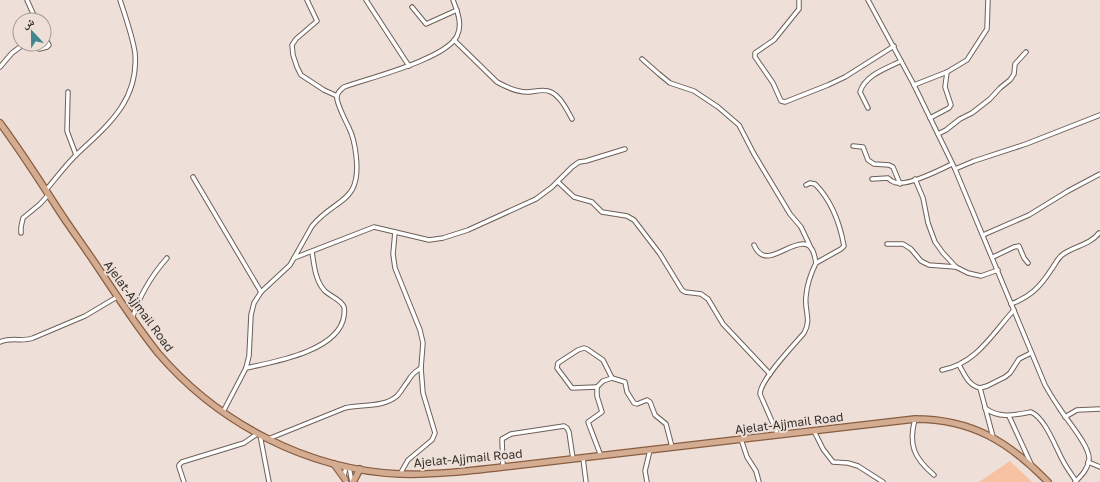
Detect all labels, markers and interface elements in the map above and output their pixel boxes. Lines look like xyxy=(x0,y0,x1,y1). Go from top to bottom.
north arrow xyxy=(12,12,52,52)
text: ش xyxy=(20,14,37,32)
street label: Ajelat-Ajjmail Road xyxy=(101,257,177,355)
street label: Ajelat-Ajjmail Road xyxy=(734,409,844,437)
street label: Ajelat-Ajjmail Road xyxy=(413,446,523,470)

